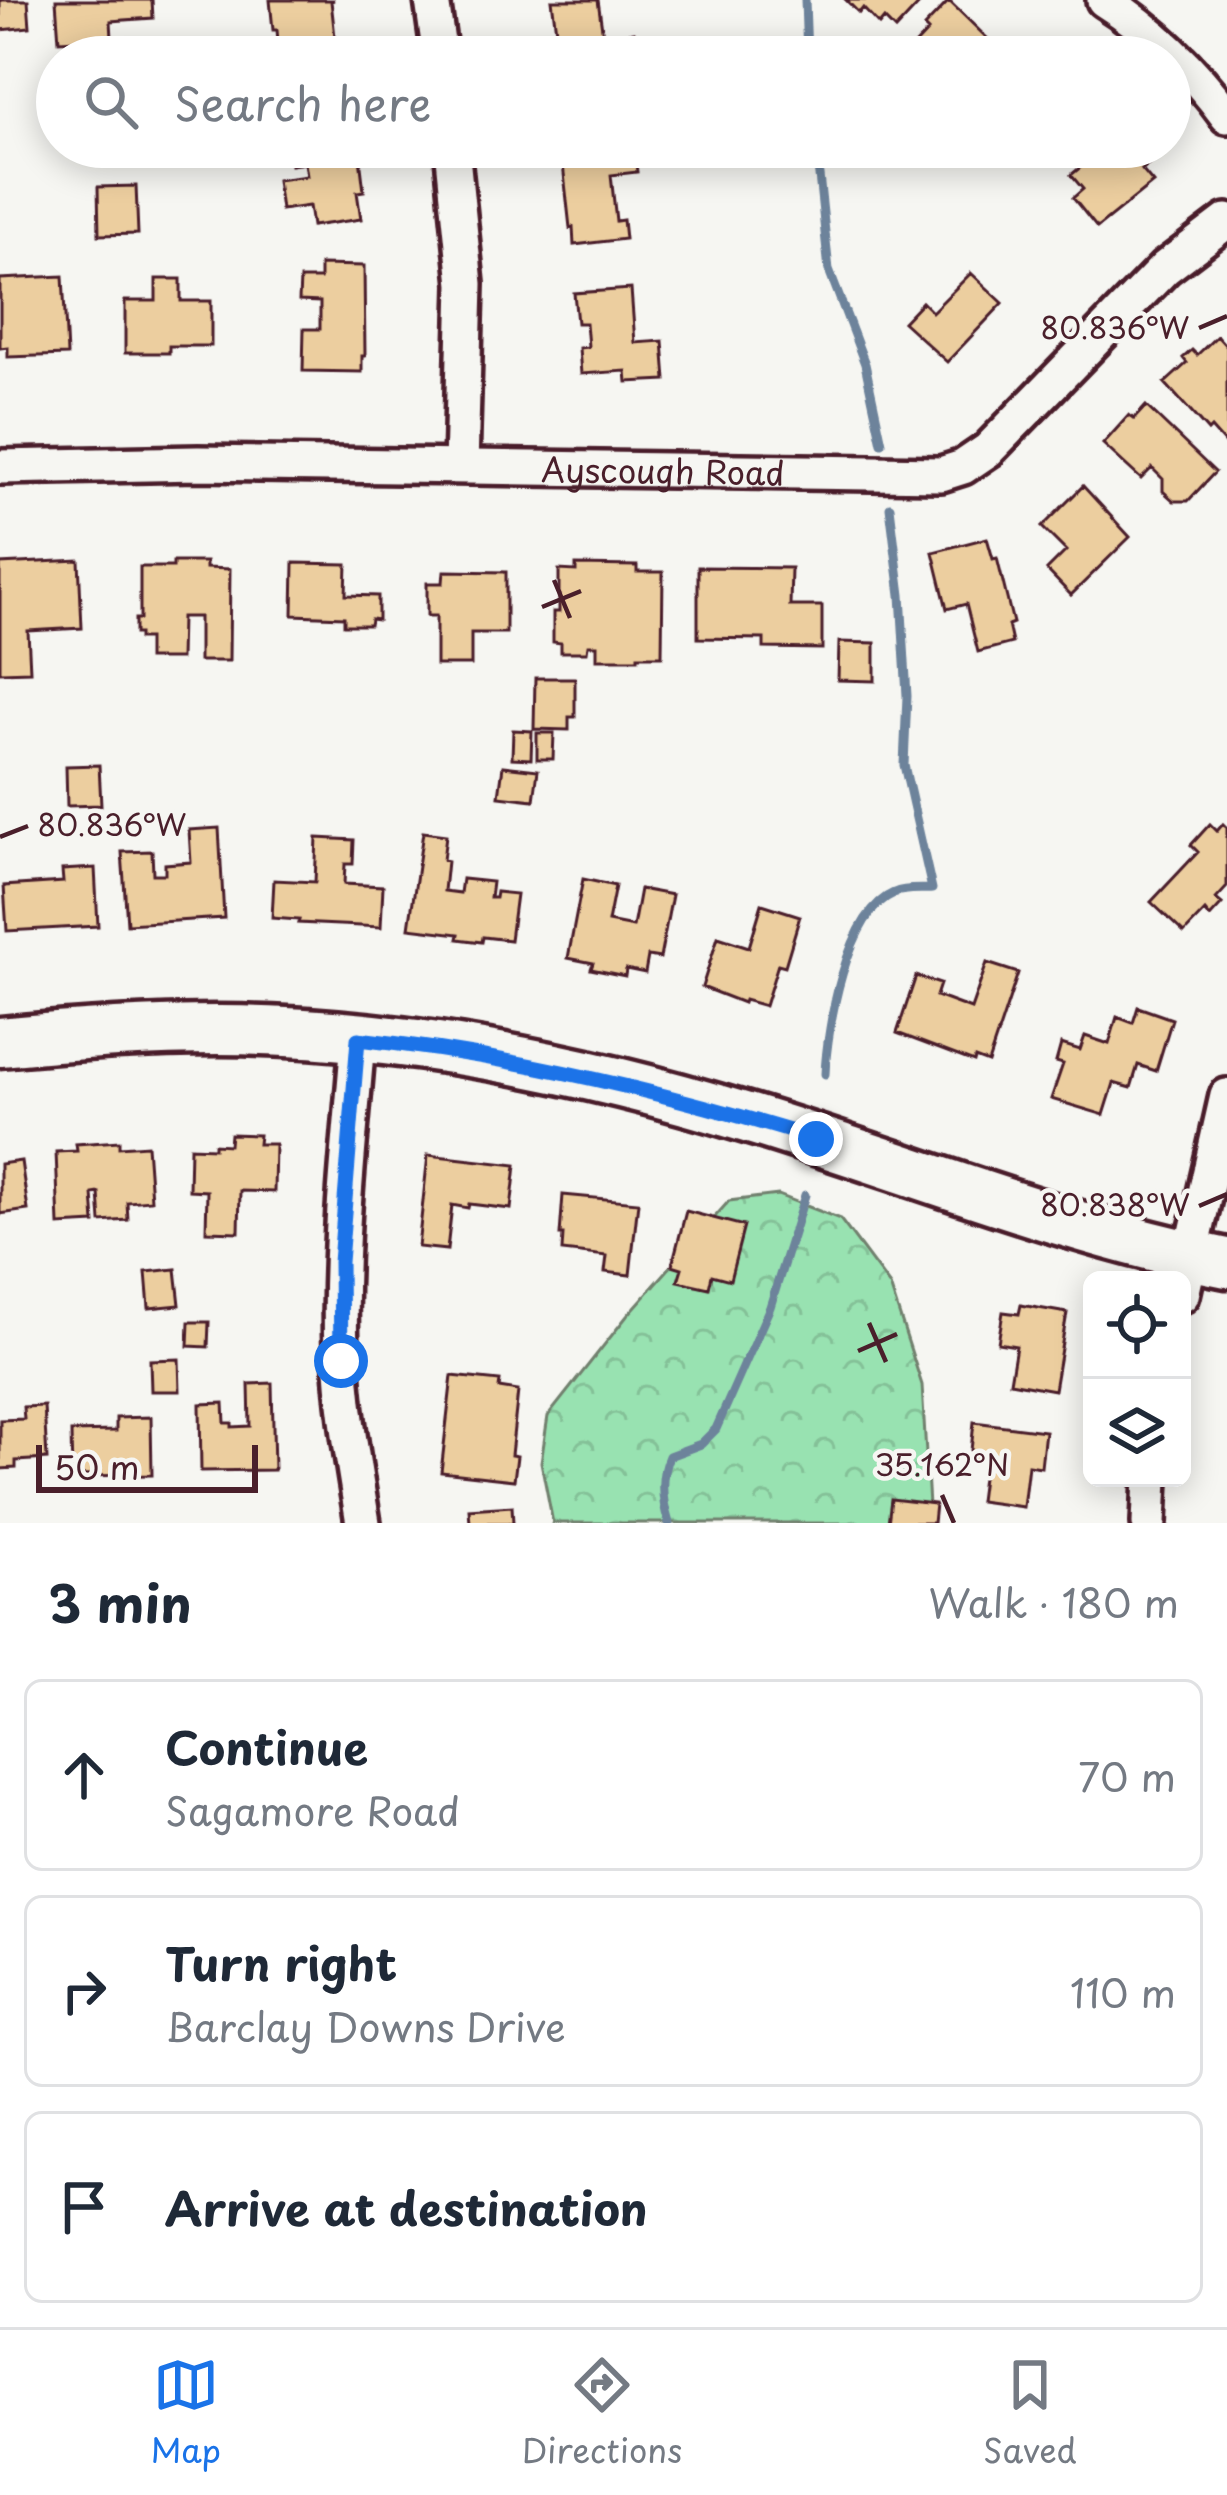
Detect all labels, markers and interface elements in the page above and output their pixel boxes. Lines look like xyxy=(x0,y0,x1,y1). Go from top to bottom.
search box xyxy=(36,36,1191,168)
text: Search here xyxy=(174,68,431,136)
icon: search xyxy=(78,69,144,135)
text: 80.836°W xyxy=(1041,304,1190,349)
street label: Ayscough Road xyxy=(541,443,785,497)
text: 80.836°W xyxy=(38,801,187,846)
route end xyxy=(789,1112,843,1166)
text: 80.838°W xyxy=(1040,1181,1190,1226)
map controls xyxy=(1083,1271,1191,1487)
button: locate xyxy=(1083,1271,1191,1379)
route start xyxy=(314,1334,368,1388)
button: layers xyxy=(1083,1379,1191,1487)
scale bar xyxy=(36,1439,258,1492)
text: 50 m xyxy=(54,1441,140,1491)
text: 35.162°N xyxy=(875,1441,1009,1486)
text: 3 min xyxy=(48,1563,192,1640)
text: Walk · 180 m xyxy=(929,1572,1179,1631)
text: Continue xyxy=(165,1712,368,1780)
icon: ahead xyxy=(51,1742,117,1808)
text: 70 m xyxy=(1078,1746,1176,1805)
text: Sagamore Road xyxy=(165,1780,460,1839)
text: Turn right xyxy=(165,1928,397,1996)
icon: right xyxy=(51,1958,117,2024)
text: 110 m xyxy=(1070,1962,1176,2021)
text: Barclay Downs Drive xyxy=(165,1996,566,2055)
text: Arrive at destination xyxy=(165,2173,648,2241)
icon: arrive xyxy=(51,2174,117,2240)
tab: Map xyxy=(150,2352,221,2474)
tab: Directions xyxy=(522,2352,682,2474)
tab: Saved xyxy=(983,2352,1077,2474)

